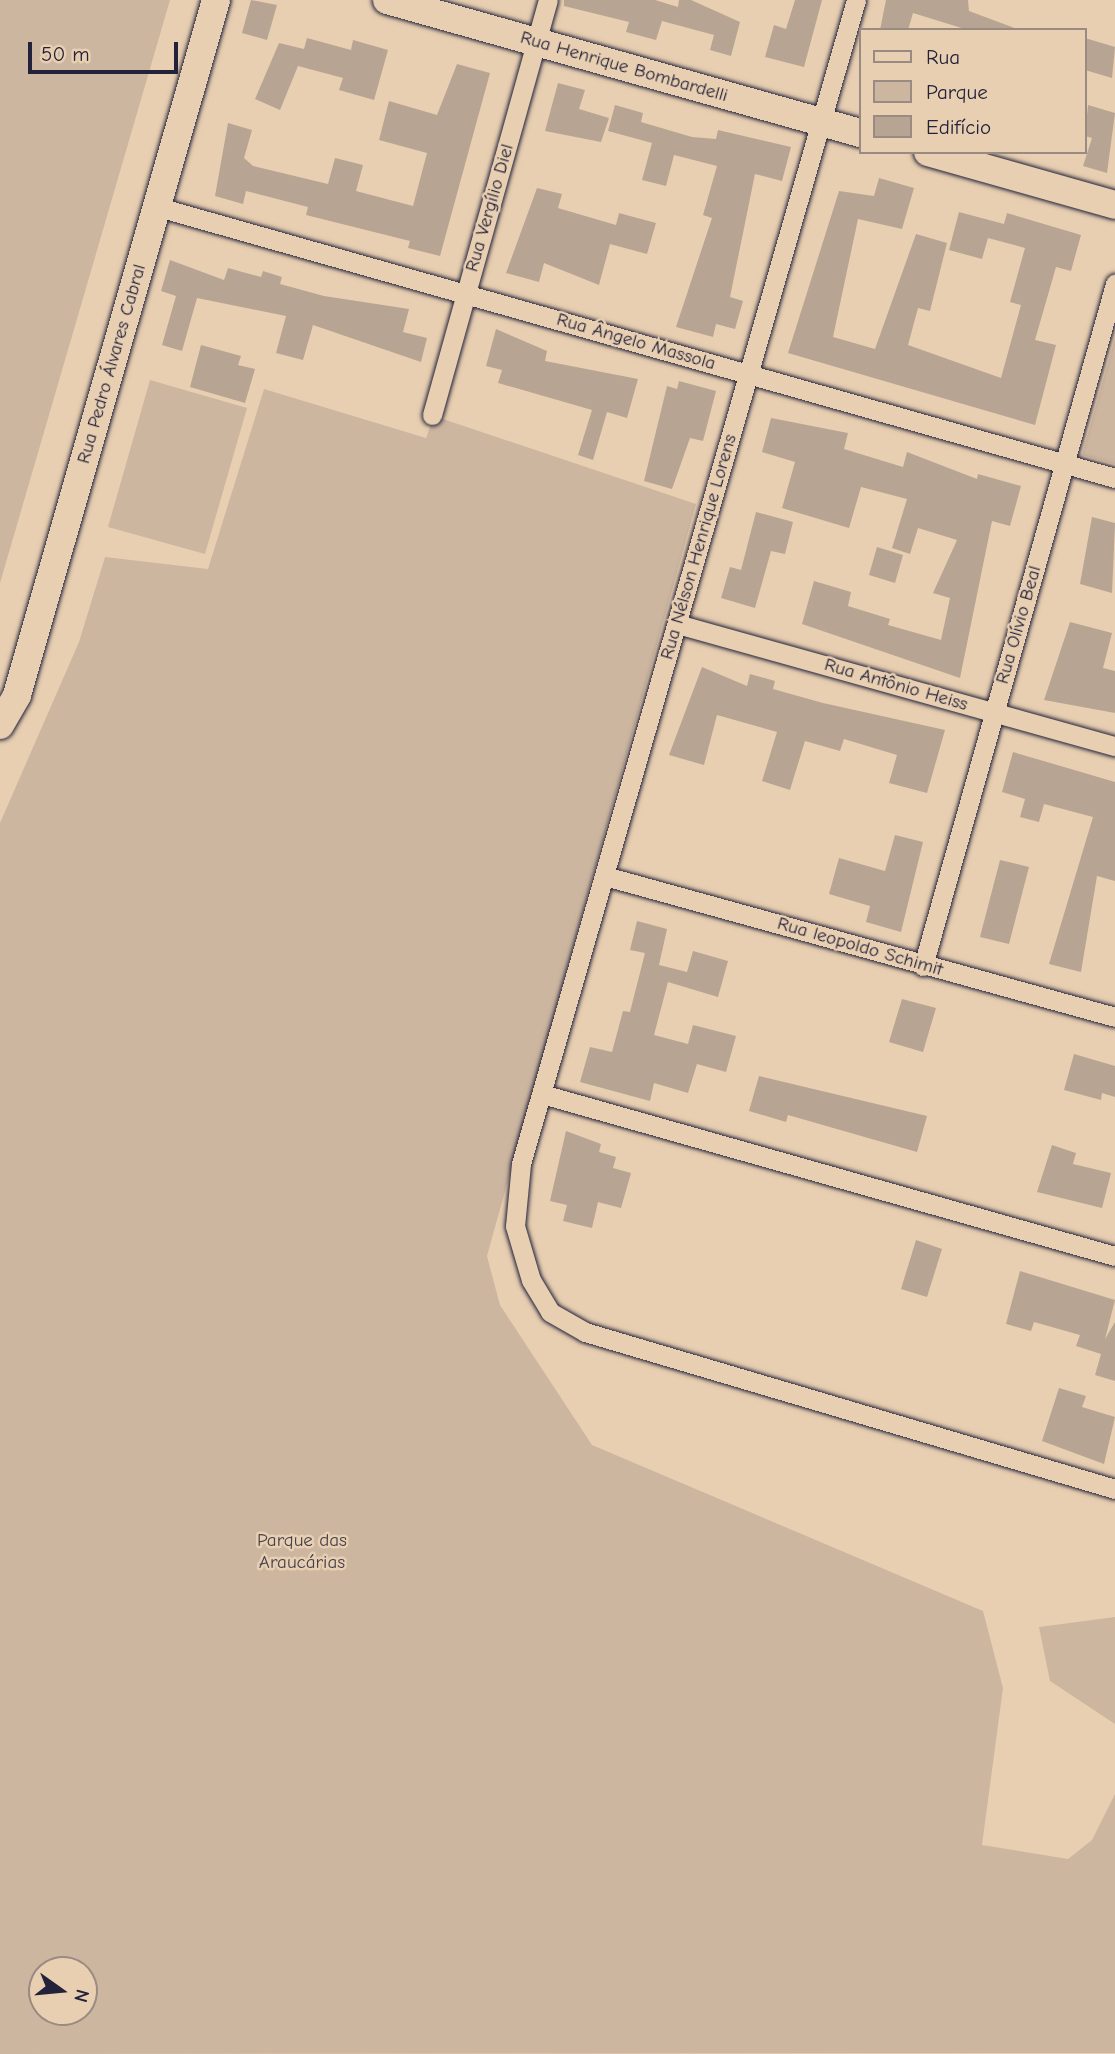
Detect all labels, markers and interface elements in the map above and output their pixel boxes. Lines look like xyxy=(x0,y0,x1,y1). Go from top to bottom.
street label: Rua Henrique Bombardelli xyxy=(518,26,730,108)
scale bar xyxy=(32,28,182,72)
legend xyxy=(860,28,1087,154)
text: 50 m xyxy=(41,42,90,66)
text: Rua xyxy=(926,45,960,69)
text: Parque xyxy=(926,80,988,104)
text: Edifício xyxy=(926,115,991,139)
street label: Rua Vergílio Diel xyxy=(461,141,519,275)
street label: Rua Pedro Álvares Cabral xyxy=(73,262,151,466)
street label: Rua Ângelo Massola xyxy=(554,308,718,376)
street label: Rua Nélson Henrique Lorens xyxy=(656,432,742,662)
street label: Rua Olívio Beal xyxy=(991,563,1047,687)
street label: Rua Antônio Heiss xyxy=(822,654,970,716)
street label: Rua leopoldo Schimit xyxy=(775,912,945,982)
park label: Parque das Araucárias xyxy=(257,1530,347,1574)
north arrow xyxy=(28,1956,98,2026)
text: N xyxy=(69,1987,94,2005)

